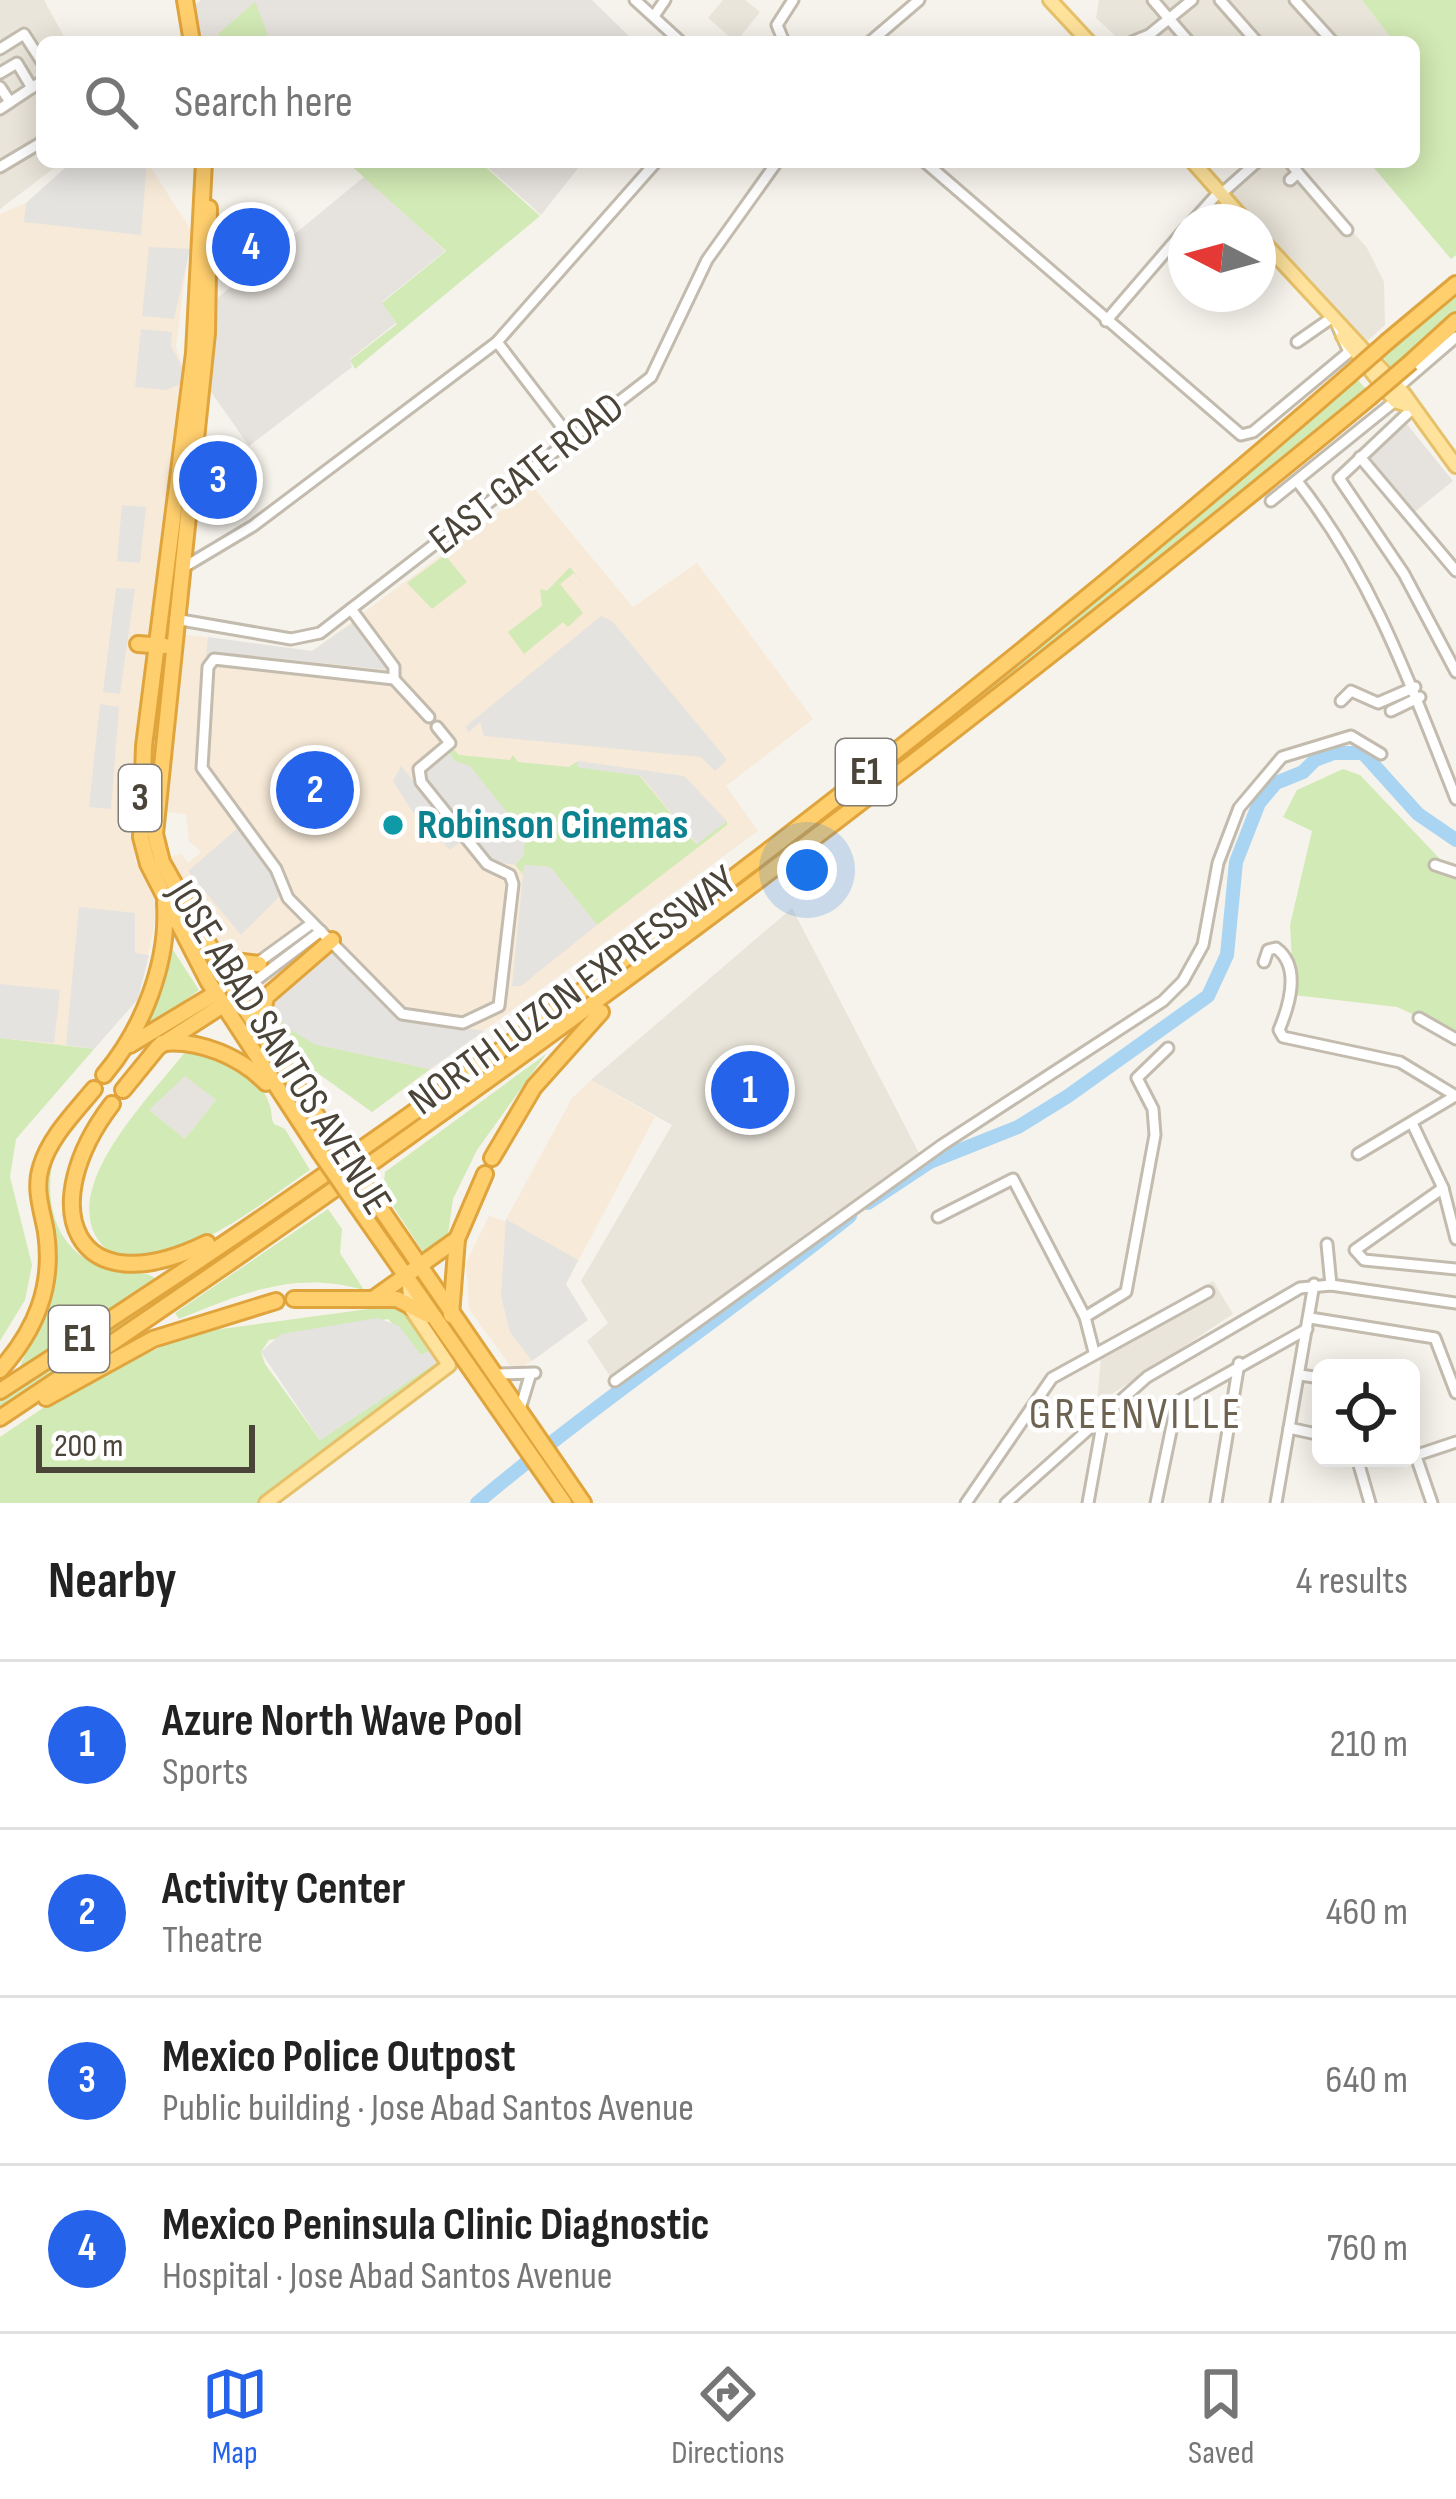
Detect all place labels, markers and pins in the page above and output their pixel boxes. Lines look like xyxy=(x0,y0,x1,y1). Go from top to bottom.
pin: 4 xyxy=(212,202,290,292)
pin: 3 xyxy=(179,435,257,525)
pin: 2 xyxy=(276,745,354,835)
place label: Robinson Cinemas xyxy=(417,800,688,851)
marker: Robinson Cinemas xyxy=(380,812,406,838)
pin: 1 xyxy=(711,1045,789,1135)

